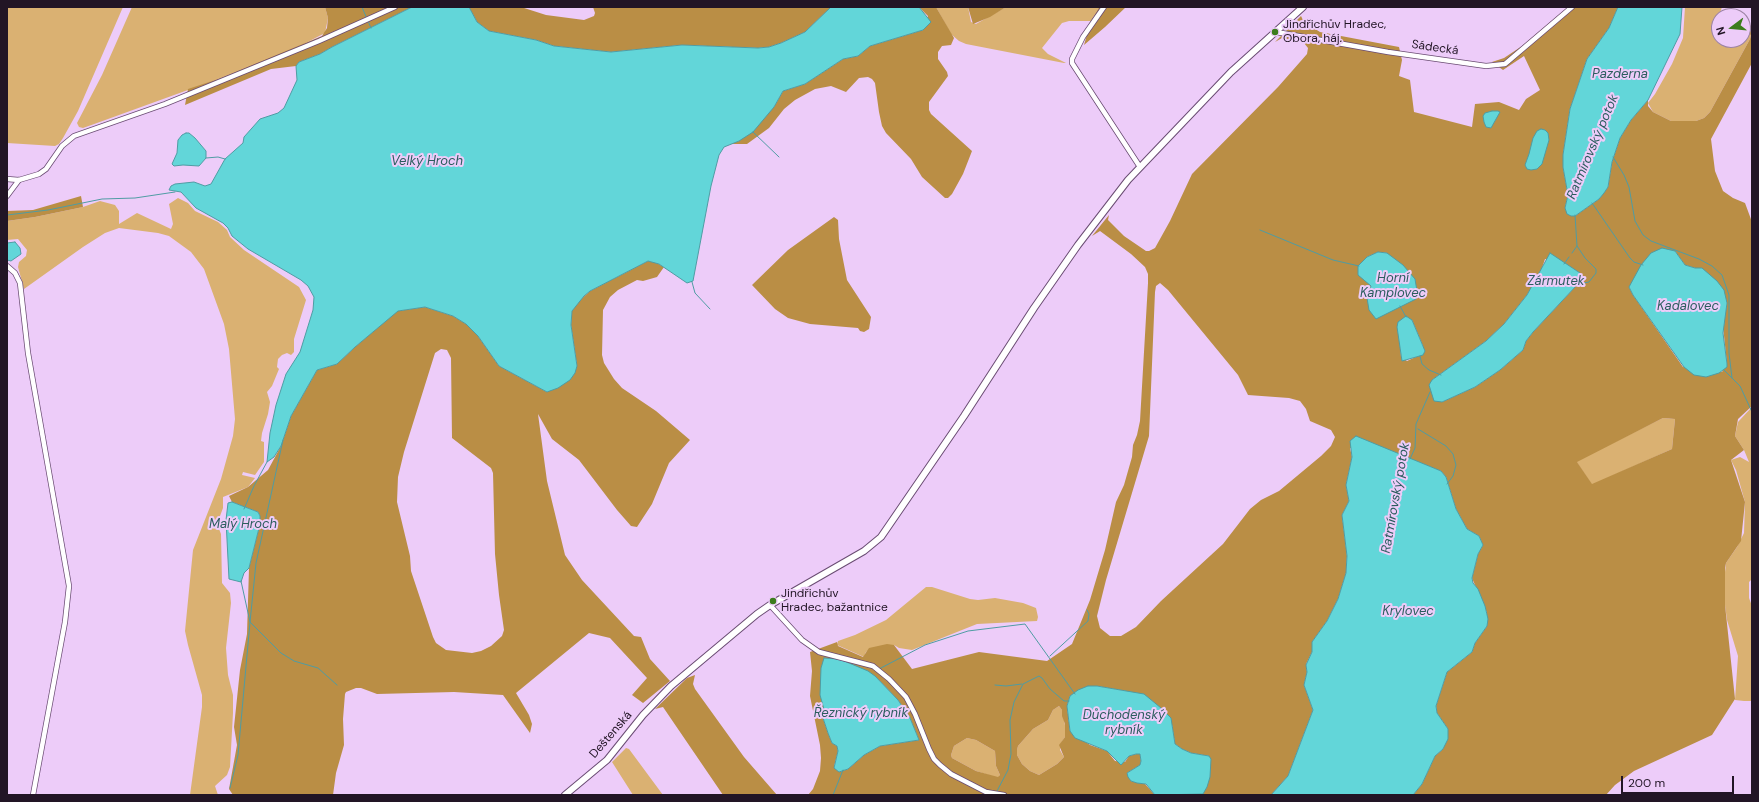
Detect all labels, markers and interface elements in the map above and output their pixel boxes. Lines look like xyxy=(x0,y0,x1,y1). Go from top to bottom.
north arrow xyxy=(1711,8,1751,48)
place label: Jindřichův Hradec, Obora, háj. xyxy=(1283,18,1386,46)
text: N xyxy=(1713,25,1728,37)
marker: Jindřichův Hradec, Obora, háj. xyxy=(1270,27,1280,37)
street label: Sádecká xyxy=(1411,38,1459,58)
water label: Pazderna xyxy=(1592,67,1648,83)
water label: Ratmírovský potok xyxy=(1564,92,1622,202)
water label: Velký Hroch xyxy=(391,154,463,170)
water label: Horní Kamplovec xyxy=(1360,271,1426,302)
water label: Zármutek xyxy=(1528,274,1584,290)
water label: Kadalovec xyxy=(1657,299,1719,315)
water label: Ratmírovský potok xyxy=(1379,441,1413,555)
water label: Malý Hroch xyxy=(209,517,277,533)
place label: Jindřichův Hradec, bažantnice xyxy=(781,587,888,615)
marker: Jindřichův Hradec, bažantnice xyxy=(768,596,778,606)
water label: Krylovec xyxy=(1382,604,1434,620)
water label: Řeznický rybník xyxy=(814,706,908,722)
water label: Důchodenský rybník xyxy=(1083,708,1165,739)
street label: Deštenská xyxy=(587,709,635,761)
scale bar xyxy=(1623,768,1736,794)
text: 200 m xyxy=(1628,775,1665,791)

